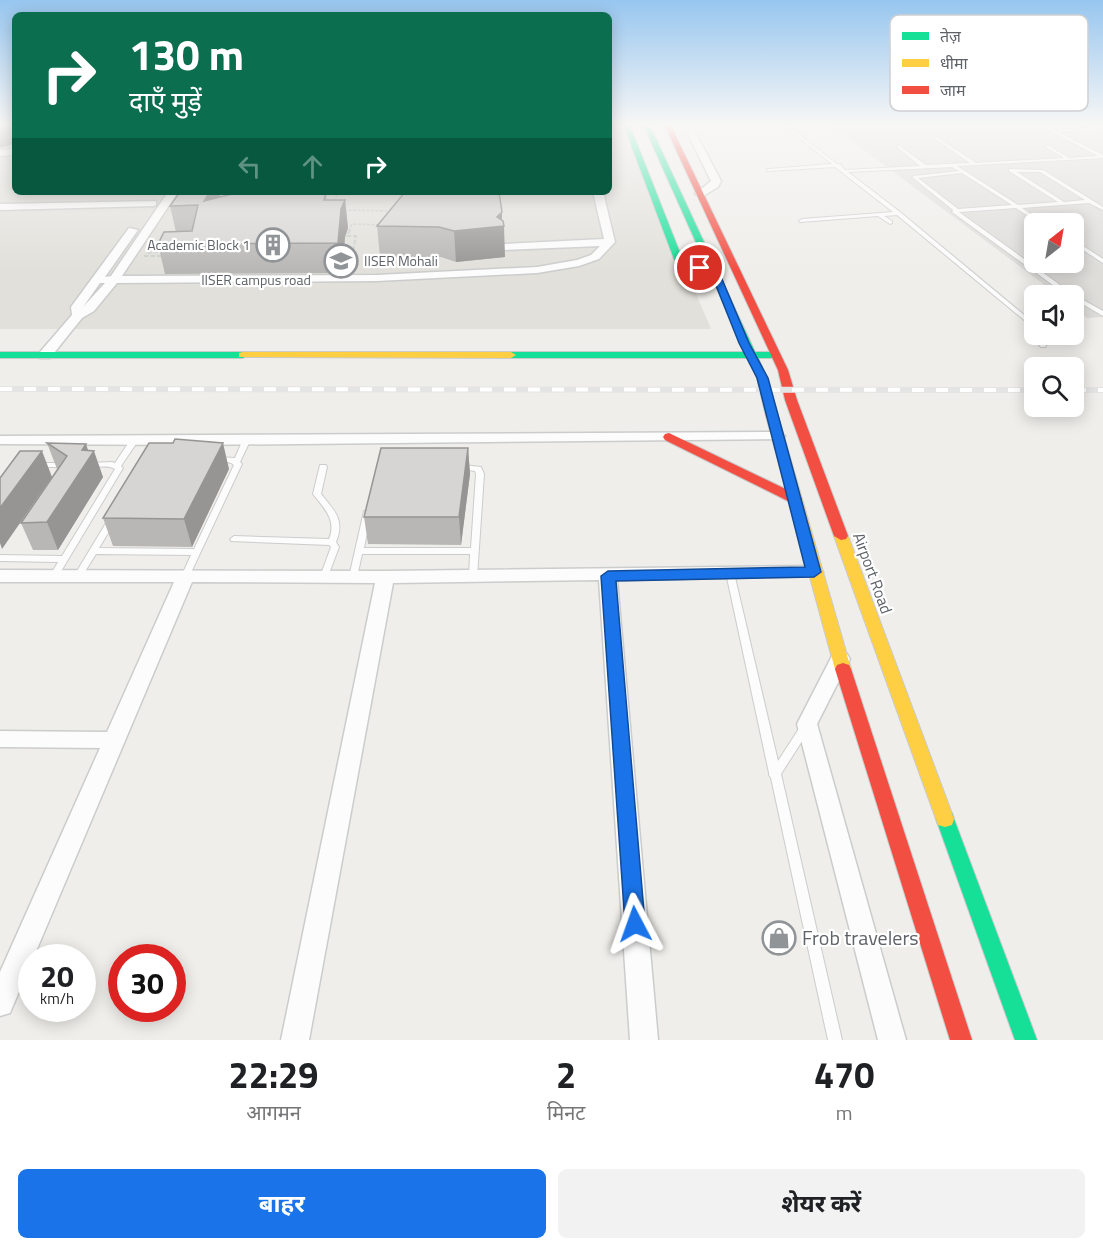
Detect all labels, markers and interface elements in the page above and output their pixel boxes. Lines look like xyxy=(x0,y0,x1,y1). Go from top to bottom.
legend xyxy=(890,15,1088,111)
text: 130 m xyxy=(129,22,244,86)
text: तेज़ xyxy=(940,24,962,48)
icon: right xyxy=(30,36,108,114)
text: धीमा xyxy=(940,51,969,75)
text: जाम xyxy=(940,78,966,102)
text: दाएँ मुड़ें xyxy=(129,80,202,121)
icon: left xyxy=(233,150,266,183)
icon: ahead xyxy=(296,150,329,183)
icon: right xyxy=(359,150,392,183)
north arrow xyxy=(1024,213,1084,273)
map controls xyxy=(1024,213,1084,417)
building icon: Academic Block 1 xyxy=(255,227,291,263)
place label: Academic Block 1 xyxy=(147,234,250,255)
pin xyxy=(674,242,725,293)
school or university icon: IISER Mohali xyxy=(323,243,359,279)
place label: IISER Mohali xyxy=(364,250,438,271)
icon: arrive xyxy=(683,251,716,284)
street label: IISER campus road xyxy=(201,269,311,290)
button: sound xyxy=(1024,285,1084,345)
button: search xyxy=(1024,357,1084,417)
street label: Airport Road xyxy=(847,529,899,617)
position arrow xyxy=(603,892,667,956)
shop icon: Frob travelers xyxy=(761,920,797,956)
place label: Frob travelers xyxy=(802,922,919,953)
speed limit sign: 30 xyxy=(108,944,186,1022)
text: 20 xyxy=(40,953,74,999)
text: km/h xyxy=(40,987,74,1010)
text: 22:29 xyxy=(229,1047,318,1102)
text: 2 xyxy=(556,1047,576,1102)
text: 470 xyxy=(814,1047,874,1102)
text: आगमन xyxy=(246,1097,301,1128)
text: मिनट xyxy=(547,1097,585,1128)
text: m xyxy=(836,1097,853,1128)
button: बाहर xyxy=(18,1169,546,1238)
button: शेयर करें xyxy=(558,1169,1085,1238)

